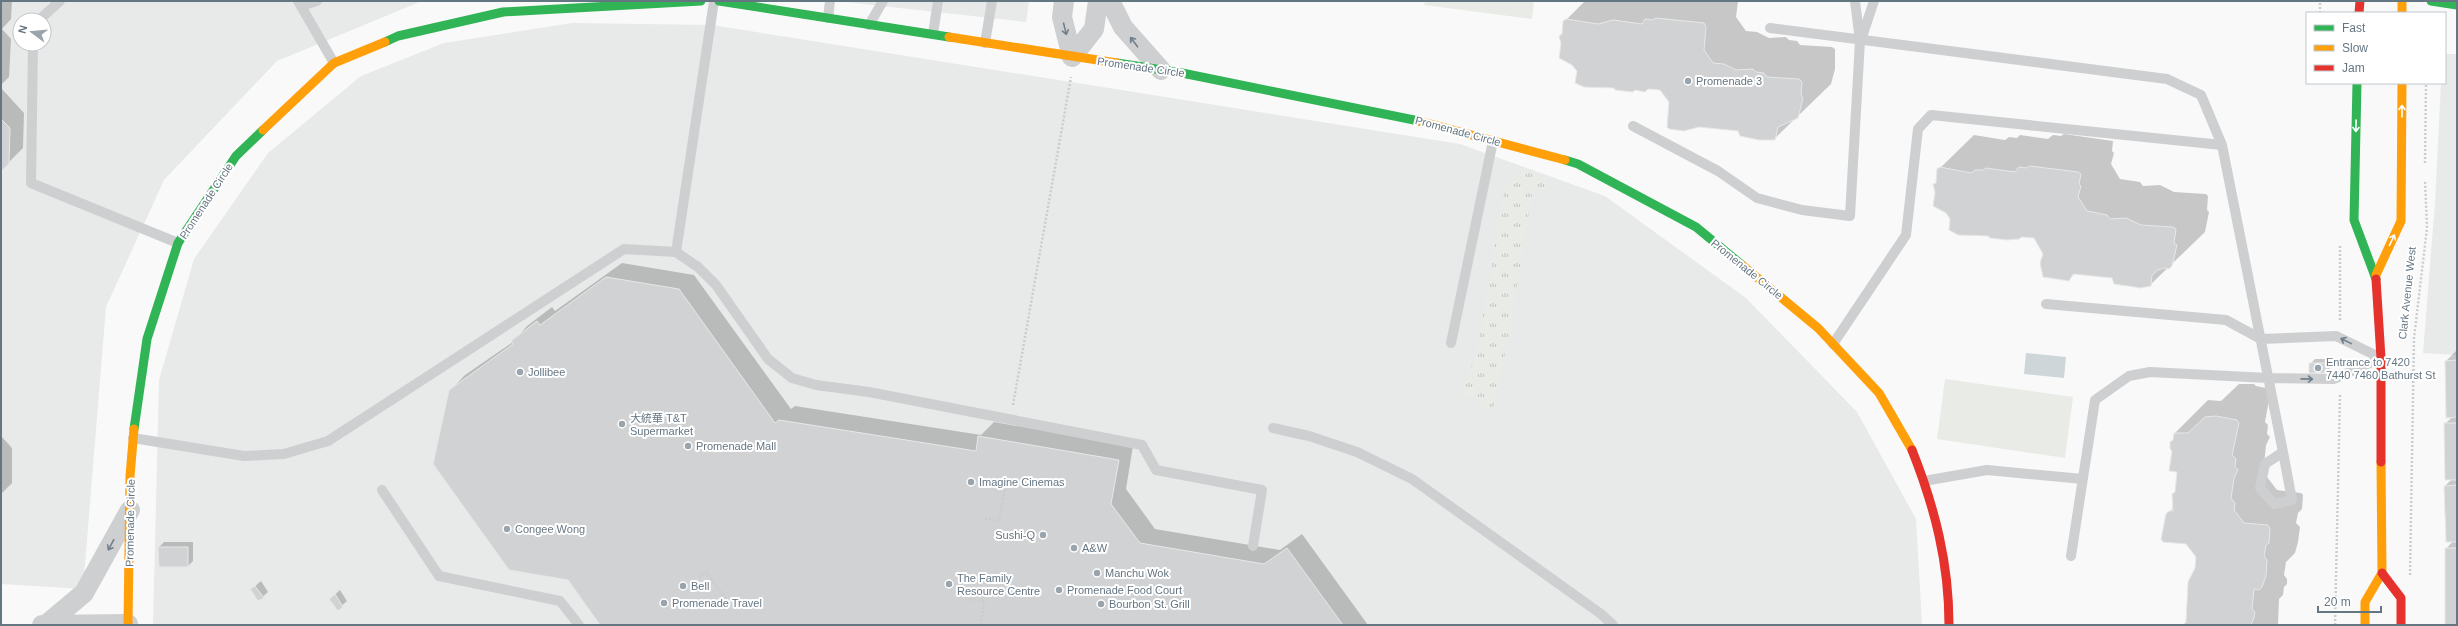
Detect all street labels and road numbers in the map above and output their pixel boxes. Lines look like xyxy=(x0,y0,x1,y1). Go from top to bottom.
street label: Promenade Circle xyxy=(1097,55,1185,79)
street label: Promenade Circle xyxy=(1414,114,1502,148)
street label: Promenade Circle xyxy=(177,161,235,241)
street label: Promenade Circle xyxy=(1709,237,1785,301)
street label: Clark Avenue West xyxy=(2396,246,2418,340)
street label: Promenade Circle xyxy=(123,479,137,567)

